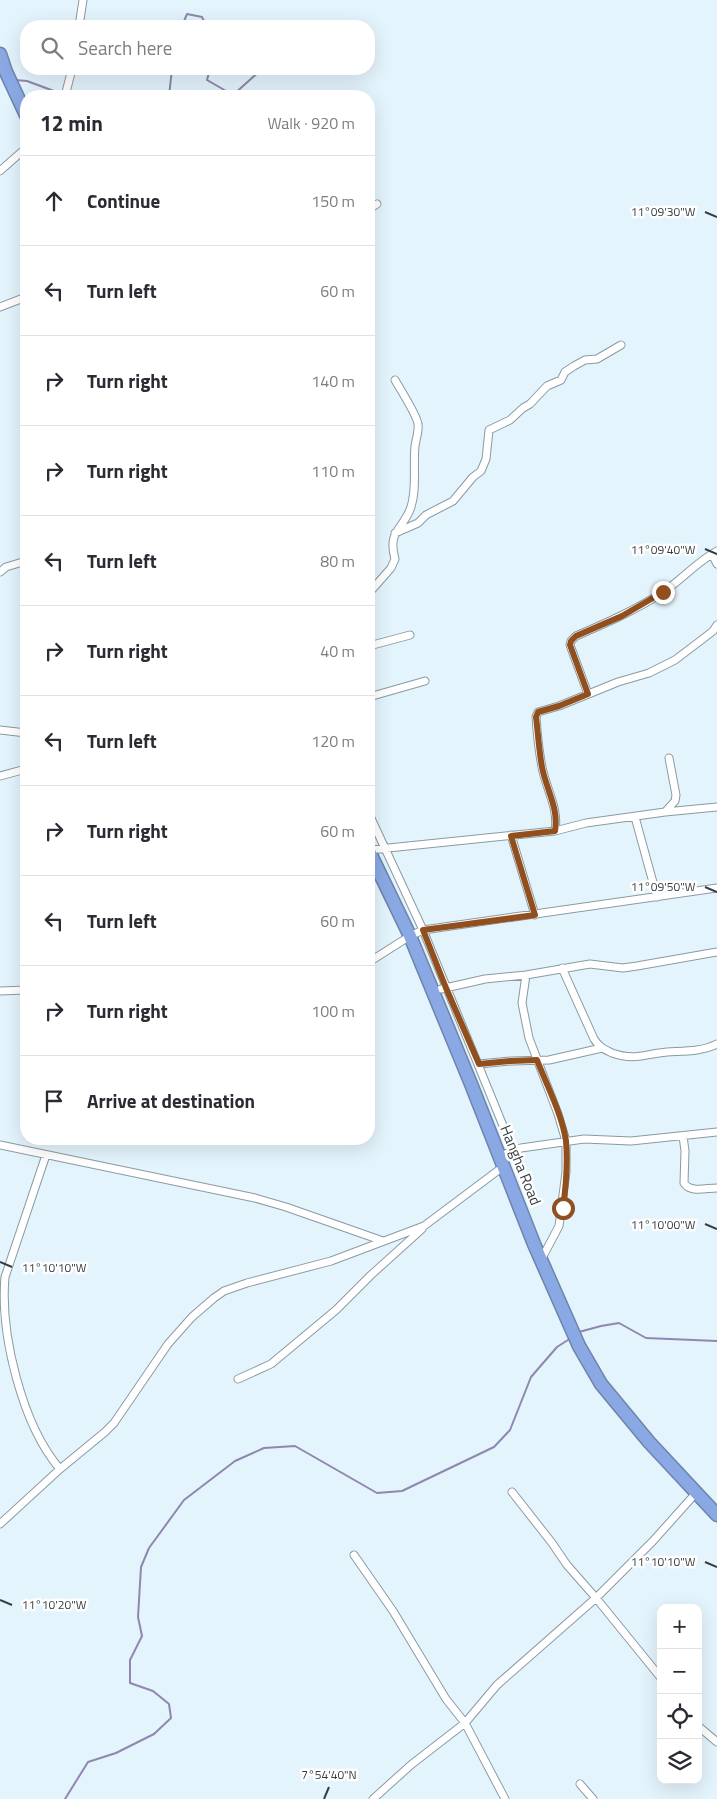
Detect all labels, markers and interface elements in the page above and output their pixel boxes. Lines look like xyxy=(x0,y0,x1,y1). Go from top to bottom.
search box xyxy=(20,20,375,75)
text: Search here xyxy=(78,33,172,62)
icon: search xyxy=(38,34,66,62)
text: 12 min xyxy=(40,107,103,139)
text: Walk · 920 m xyxy=(267,111,355,135)
text: Continue xyxy=(87,186,160,215)
icon: ahead xyxy=(40,187,68,215)
text: 150 m xyxy=(311,189,355,213)
text: 11°09'30"W xyxy=(631,202,696,221)
text: Turn left xyxy=(87,276,157,305)
icon: left xyxy=(40,277,68,305)
text: 60 m xyxy=(320,279,355,303)
text: Turn right xyxy=(87,366,168,395)
icon: right xyxy=(40,367,68,395)
text: 140 m xyxy=(311,369,355,393)
text: Turn right xyxy=(87,456,168,485)
icon: right xyxy=(40,457,68,485)
text: 110 m xyxy=(311,459,355,483)
text: 11°09'40"W xyxy=(631,540,696,559)
text: Turn left xyxy=(87,546,157,575)
icon: left xyxy=(40,547,68,575)
text: 80 m xyxy=(320,549,355,573)
route end xyxy=(652,581,675,604)
text: Turn right xyxy=(87,636,168,665)
icon: right xyxy=(40,637,68,665)
text: 40 m xyxy=(320,639,355,663)
text: Turn left xyxy=(87,726,157,755)
icon: left xyxy=(40,727,68,755)
text: 120 m xyxy=(311,729,355,753)
text: Turn right xyxy=(87,816,168,845)
icon: right xyxy=(40,817,68,845)
text: 60 m xyxy=(320,819,355,843)
text: 11°09'50"W xyxy=(631,877,696,896)
text: Turn left xyxy=(87,906,157,935)
icon: left xyxy=(40,907,68,935)
text: 60 m xyxy=(320,909,355,933)
text: Turn right xyxy=(87,996,168,1025)
icon: right xyxy=(40,997,68,1025)
text: 100 m xyxy=(311,999,355,1023)
text: Arrive at destination xyxy=(87,1086,255,1115)
icon: arrive xyxy=(40,1087,68,1115)
street label: Hangha Road xyxy=(494,1121,548,1209)
route start xyxy=(552,1197,575,1220)
text: 11°10'00"W xyxy=(631,1215,696,1234)
text: 11°10'10"W xyxy=(22,1258,87,1277)
text: 11°10'10"W xyxy=(631,1552,696,1571)
text: 11°10'20"W xyxy=(22,1595,87,1614)
map controls xyxy=(657,1604,702,1784)
button: + xyxy=(657,1604,702,1649)
button: − xyxy=(657,1649,702,1694)
button: locate xyxy=(657,1694,702,1739)
button: layers xyxy=(657,1739,702,1784)
text: 7°54'40"N xyxy=(301,1765,357,1784)

